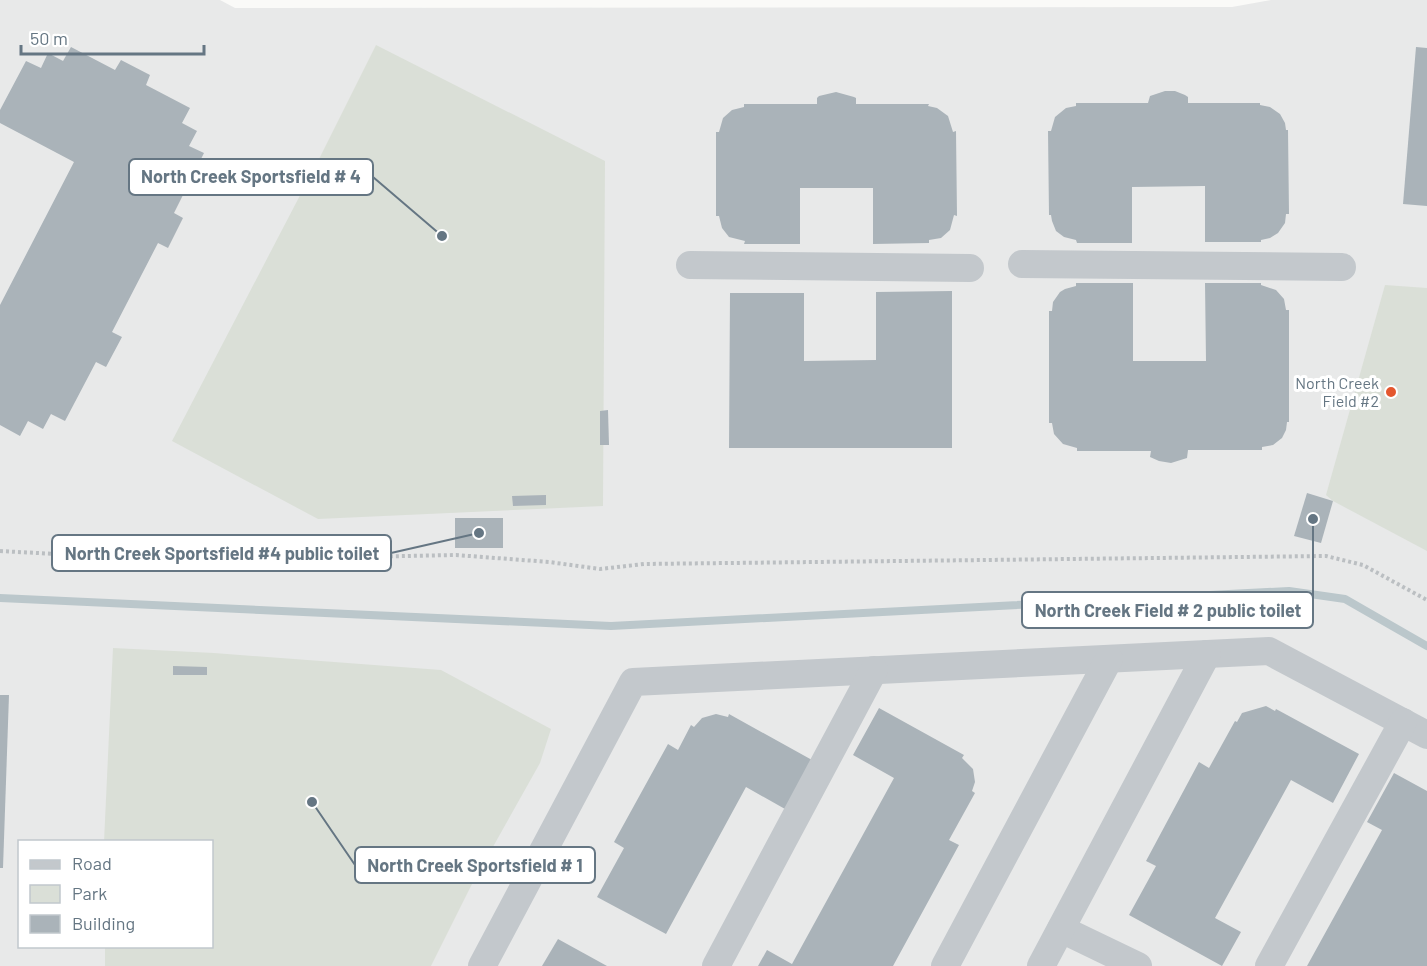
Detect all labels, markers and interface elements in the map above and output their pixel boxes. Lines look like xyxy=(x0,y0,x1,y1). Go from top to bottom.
scale bar xyxy=(21,18,204,56)
text: 50 m xyxy=(30,27,68,49)
callout: North Creek Sportsfield # 4 xyxy=(129,159,373,195)
text: North Creek Sportsfield # 4 xyxy=(141,165,361,187)
place label: North Creek Field #2 xyxy=(1295,373,1379,410)
marker: North Creek Field #2 xyxy=(1384,385,1398,399)
callout: North Creek Sportsfield #4 public toilet xyxy=(52,535,391,571)
text: North Creek Sportsfield #4 public toilet xyxy=(65,542,379,564)
callout: North Creek Field # 2 public toilet xyxy=(1022,592,1313,628)
text: North Creek Field # 2 public toilet xyxy=(1035,599,1302,621)
legend xyxy=(18,840,213,948)
callout: North Creek Sportsfield # 1 xyxy=(355,847,595,883)
text: Road xyxy=(72,852,112,874)
text: North Creek Sportsfield # 1 xyxy=(367,854,583,876)
text: Park xyxy=(72,882,107,904)
text: Building xyxy=(72,912,135,934)

